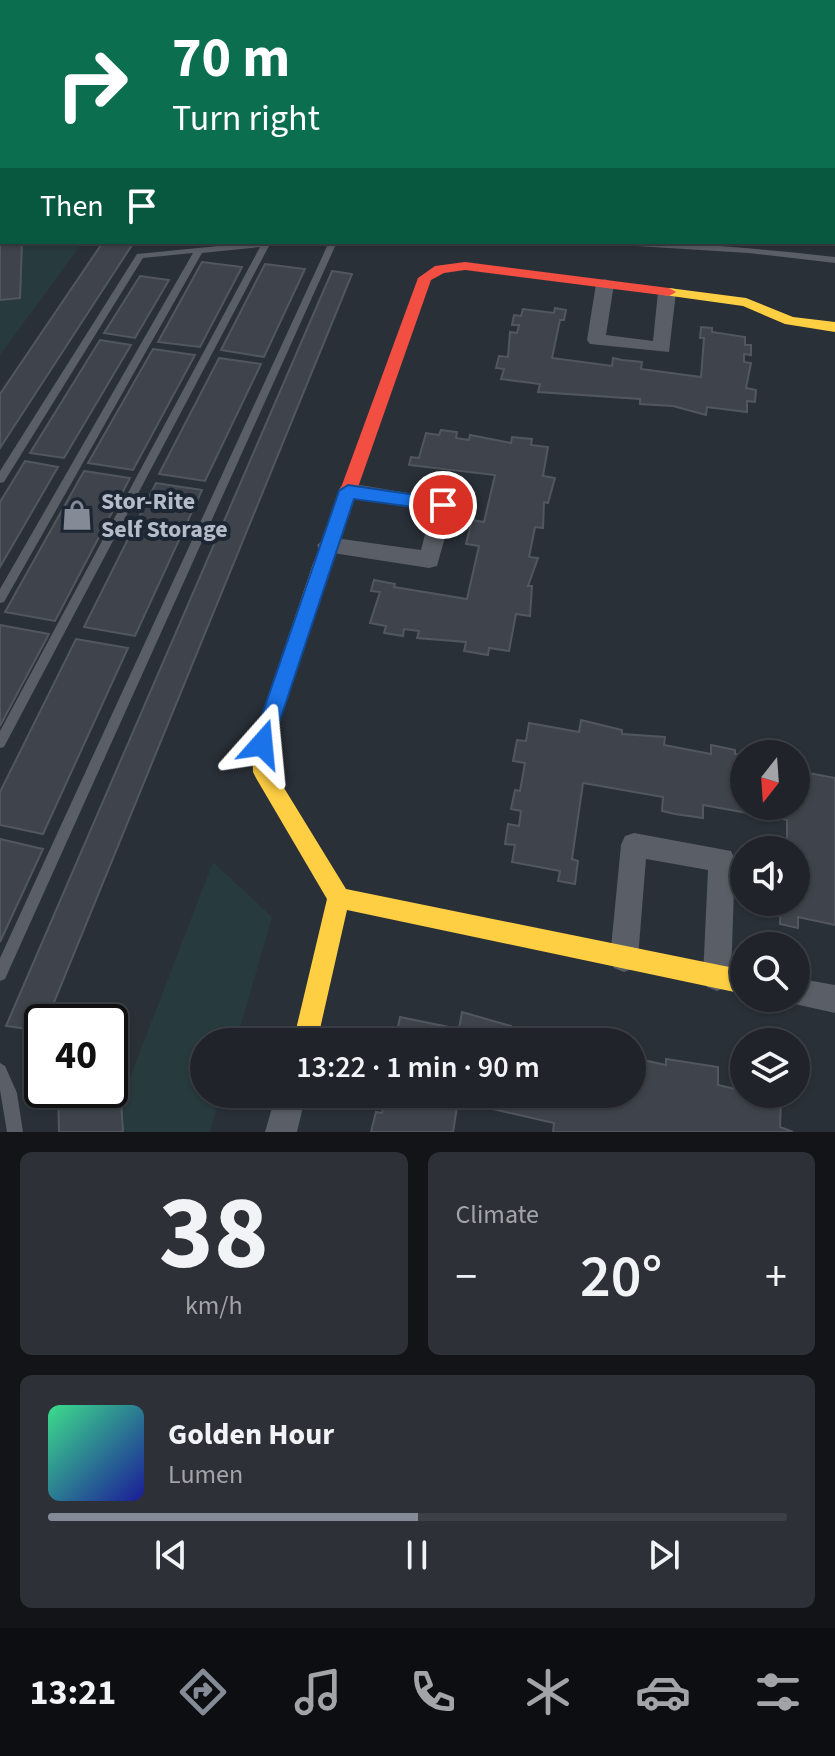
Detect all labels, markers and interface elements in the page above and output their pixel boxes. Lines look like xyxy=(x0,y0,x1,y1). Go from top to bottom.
text: 70 m xyxy=(172,19,290,98)
icon: right xyxy=(40,32,144,136)
text: Turn right xyxy=(172,93,320,144)
icon: arrive xyxy=(120,184,164,228)
text: Then xyxy=(40,185,104,228)
pin xyxy=(409,471,477,539)
icon: arrive xyxy=(421,483,465,527)
place label: Stor-Rite Self Storage xyxy=(101,484,228,547)
shop icon: Stor-Rite Self Storage xyxy=(60,498,94,532)
position arrow xyxy=(220,702,304,786)
north arrow xyxy=(730,740,810,820)
map controls xyxy=(730,740,810,1108)
button: sound xyxy=(730,836,810,916)
button: search xyxy=(730,932,810,1012)
speed limit sign: 40 xyxy=(24,1004,128,1108)
button: layers xyxy=(730,1028,810,1108)
text: 13:22 · 1 min · 90 m xyxy=(296,1046,540,1089)
text: 38 xyxy=(159,1161,269,1309)
text: Climate xyxy=(456,1196,539,1233)
text: 20° xyxy=(580,1235,662,1320)
text: − xyxy=(456,1246,477,1309)
text: + xyxy=(765,1246,787,1309)
text: km/h xyxy=(185,1287,243,1324)
text: Golden Hour xyxy=(168,1413,334,1456)
text: Lumen xyxy=(168,1456,243,1493)
icon: previous xyxy=(149,1533,193,1577)
icon: pause xyxy=(395,1533,439,1577)
icon: next xyxy=(642,1533,686,1577)
icon: directions xyxy=(175,1664,231,1720)
icon: music xyxy=(290,1664,346,1720)
icon: phone xyxy=(405,1664,461,1720)
icon: climate xyxy=(520,1664,576,1720)
icon: car xyxy=(635,1664,691,1720)
icon: filters xyxy=(750,1664,806,1720)
text: 13:21 xyxy=(29,1667,116,1718)

